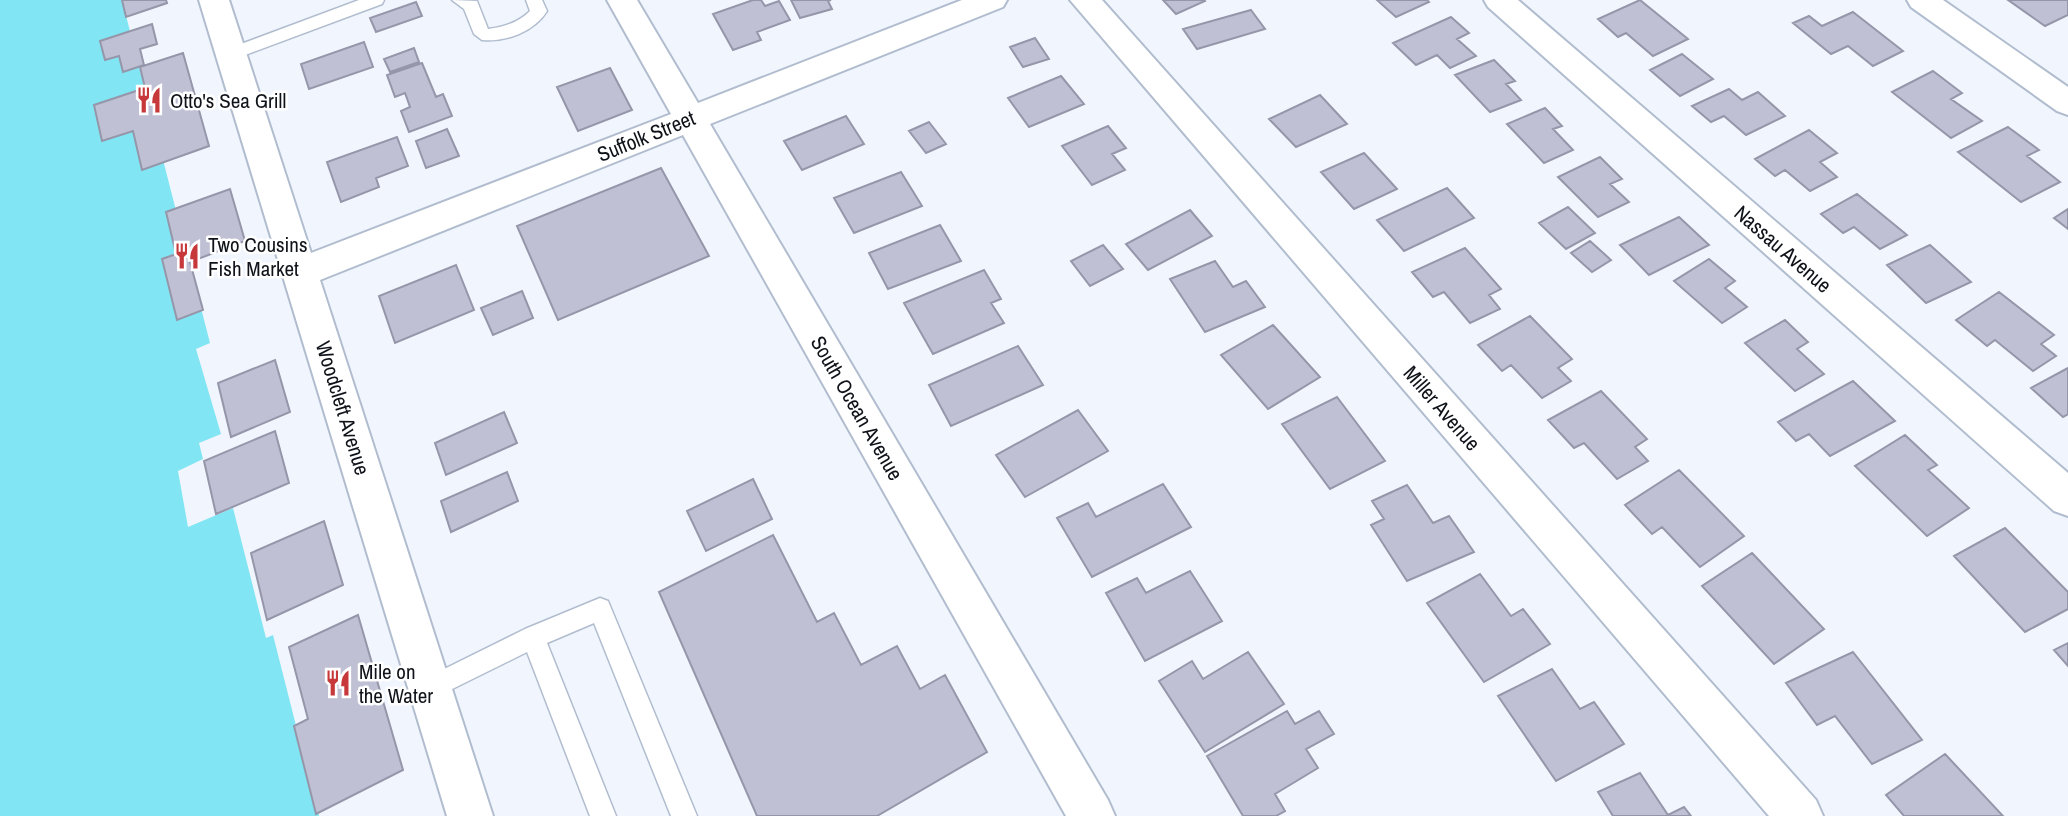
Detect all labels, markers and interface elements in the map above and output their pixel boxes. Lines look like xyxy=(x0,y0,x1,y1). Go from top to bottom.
restaurant icon: Otto's Sea Grill xyxy=(134,85,164,115)
place label: Otto's Sea Grill xyxy=(170,86,286,115)
street label: Suffolk Street xyxy=(593,103,699,169)
street label: Nassau Avenue xyxy=(1728,199,1838,299)
place label: Two Cousins Fish Market xyxy=(208,230,308,283)
restaurant icon: Two Cousins Fish Market xyxy=(172,241,202,271)
street label: South Ocean Avenue xyxy=(804,330,910,486)
street label: Woodcleft Avenue xyxy=(309,338,377,478)
street label: Miller Avenue xyxy=(1397,359,1487,457)
place label: Mile on the Water xyxy=(359,657,433,710)
restaurant icon: Mile on the Water xyxy=(323,668,353,698)

